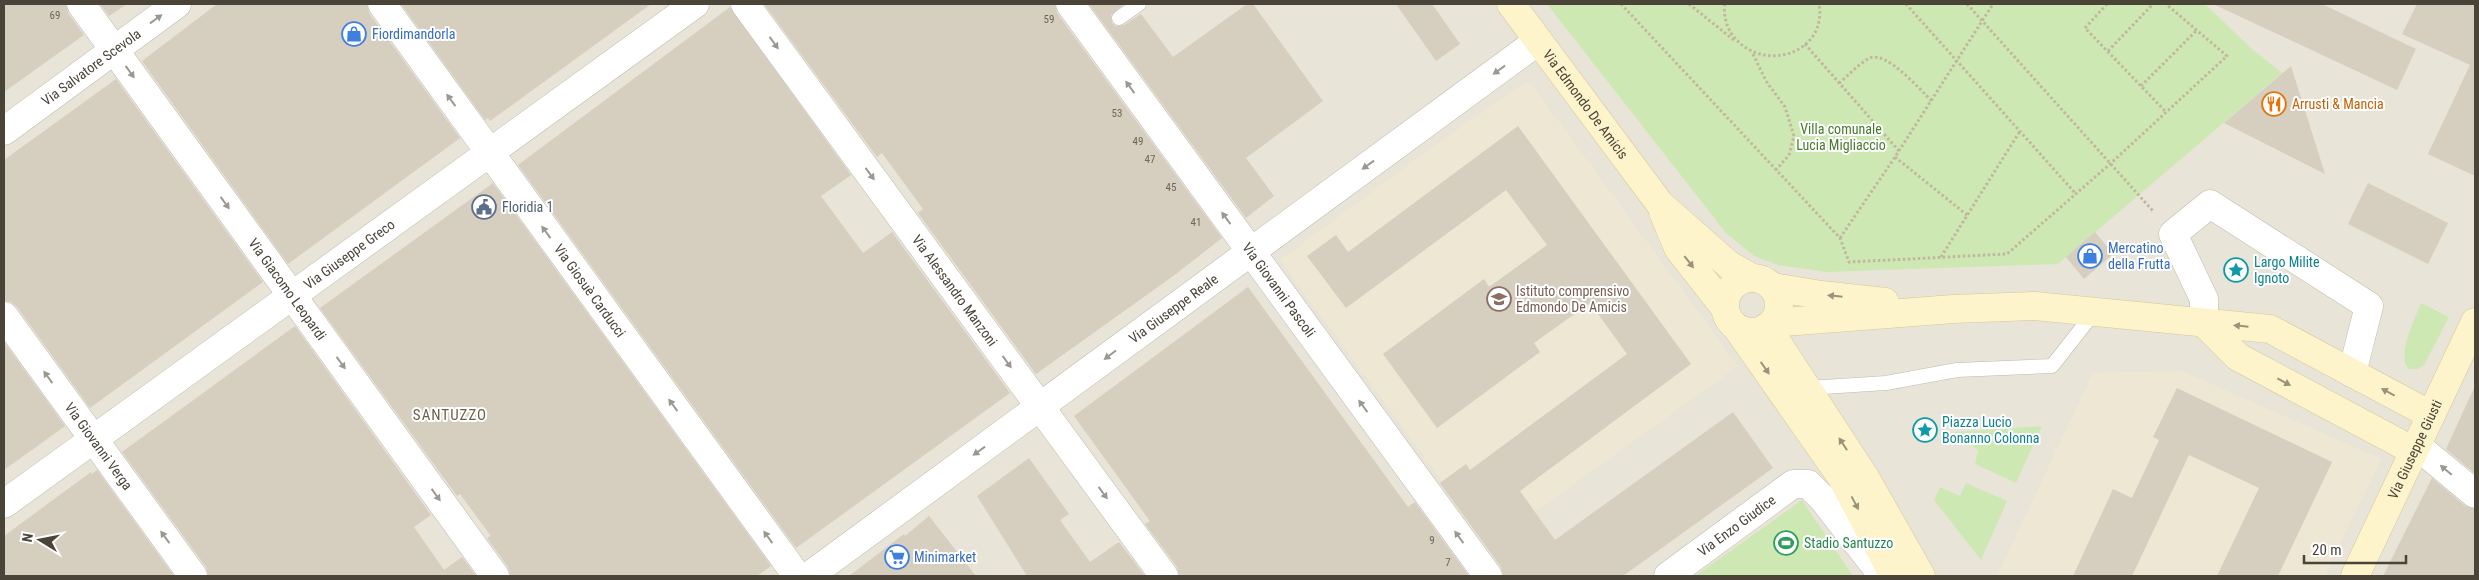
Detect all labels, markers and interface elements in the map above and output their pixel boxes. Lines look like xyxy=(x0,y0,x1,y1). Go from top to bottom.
house number: 69 xyxy=(50,9,60,22)
house number: 59 xyxy=(1044,13,1054,26)
one-way arrow xyxy=(149,14,162,24)
shop icon: Fiordimandorla xyxy=(341,21,367,47)
street label: Via Salvatore Scevola xyxy=(38,25,144,109)
place label: Fiordimandorla xyxy=(372,26,455,42)
one-way arrow xyxy=(769,36,779,50)
street label: Via Edmondo De Amicis xyxy=(1540,47,1632,162)
one-way arrow xyxy=(1493,64,1506,75)
one-way arrow xyxy=(125,65,135,79)
one-way arrow xyxy=(1125,80,1135,94)
restaurant icon: Arrusti & Mancia xyxy=(2261,91,2287,117)
one-way arrow xyxy=(446,93,456,107)
place label: Arrusti & Mancia xyxy=(2292,96,2384,112)
house number: 53 xyxy=(1112,107,1122,120)
park label: Villa comunale Lucia Migliaccio xyxy=(1796,121,1886,153)
house number: 49 xyxy=(1133,135,1143,148)
house number: 47 xyxy=(1145,153,1155,166)
one-way arrow xyxy=(1361,160,1375,170)
one-way arrow xyxy=(865,167,875,181)
house number: 45 xyxy=(1166,181,1176,194)
public building icon: Floridia 1 xyxy=(471,194,497,220)
one-way arrow xyxy=(220,196,230,210)
place label: Floridia 1 xyxy=(502,199,553,215)
one-way arrow xyxy=(1221,211,1231,225)
street label: Via Giuseppe Greco xyxy=(301,216,398,293)
house number: 41 xyxy=(1191,216,1201,229)
one-way arrow xyxy=(542,225,552,238)
street label: Via Alessandro Manzoni xyxy=(909,232,1001,349)
street label: Via Giacomo Leopardi xyxy=(245,235,330,343)
street label: Via Giovanni Pascoli xyxy=(1239,240,1319,340)
place label: Mercatino della Frutta xyxy=(2108,240,2170,272)
street label: Via Giosuè Carducci xyxy=(551,241,629,340)
shop icon: Mercatino della Frutta xyxy=(2077,243,2103,269)
place label: Largo Milite Ignoto xyxy=(2254,254,2320,286)
one-way arrow xyxy=(1684,255,1694,269)
place icon: Largo Milite Ignoto xyxy=(2223,257,2249,283)
street label: Via Giuseppe Reale xyxy=(1126,270,1221,346)
place label: Istituto comprensivo Edmondo De Amicis xyxy=(1516,283,1629,315)
school or university icon: Istituto comprensivo Edmondo De Amicis xyxy=(1486,286,1512,312)
one-way arrow xyxy=(1827,292,1843,300)
one-way arrow xyxy=(2233,322,2249,330)
one-way arrow xyxy=(1103,350,1117,360)
one-way arrow xyxy=(1002,355,1012,369)
one-way arrow xyxy=(336,356,346,370)
one-way arrow xyxy=(1760,361,1770,374)
one-way arrow xyxy=(43,371,54,384)
one-way arrow xyxy=(2277,378,2291,387)
one-way arrow xyxy=(2380,388,2395,396)
street label: Via Giuseppe Giusti xyxy=(2385,397,2445,502)
one-way arrow xyxy=(668,398,678,412)
street label: Via Giovanni Verga xyxy=(62,399,136,493)
one-way arrow xyxy=(1358,400,1369,413)
district label: SANTUZZO xyxy=(413,406,487,424)
place label: Piazza Lucio Bonanno Colonna xyxy=(1942,414,2039,446)
place icon: Piazza Lucio Bonanno Colonna xyxy=(1912,417,1938,443)
one-way arrow xyxy=(1838,437,1848,451)
one-way arrow xyxy=(973,446,986,457)
one-way arrow xyxy=(2440,464,2453,475)
one-way arrow xyxy=(1098,486,1108,500)
one-way arrow xyxy=(431,488,441,502)
street label: Via Enzo Giudice xyxy=(1694,491,1779,559)
one-way arrow xyxy=(1851,496,1859,510)
north arrow xyxy=(15,515,65,565)
one-way arrow xyxy=(160,530,170,544)
one-way arrow xyxy=(1454,530,1464,544)
sports icon: Stadio Santuzzo xyxy=(1773,530,1799,556)
one-way arrow xyxy=(763,531,774,544)
text: N xyxy=(19,532,36,543)
scale bar xyxy=(2304,532,2406,564)
house number: 9 xyxy=(1429,534,1435,547)
place label: Stadio Santuzzo xyxy=(1804,535,1893,551)
text: 20 m xyxy=(2312,541,2342,559)
supermarket icon: Minimarket xyxy=(884,544,910,570)
place label: Minimarket xyxy=(914,549,976,565)
house number: 7 xyxy=(1445,556,1451,569)

